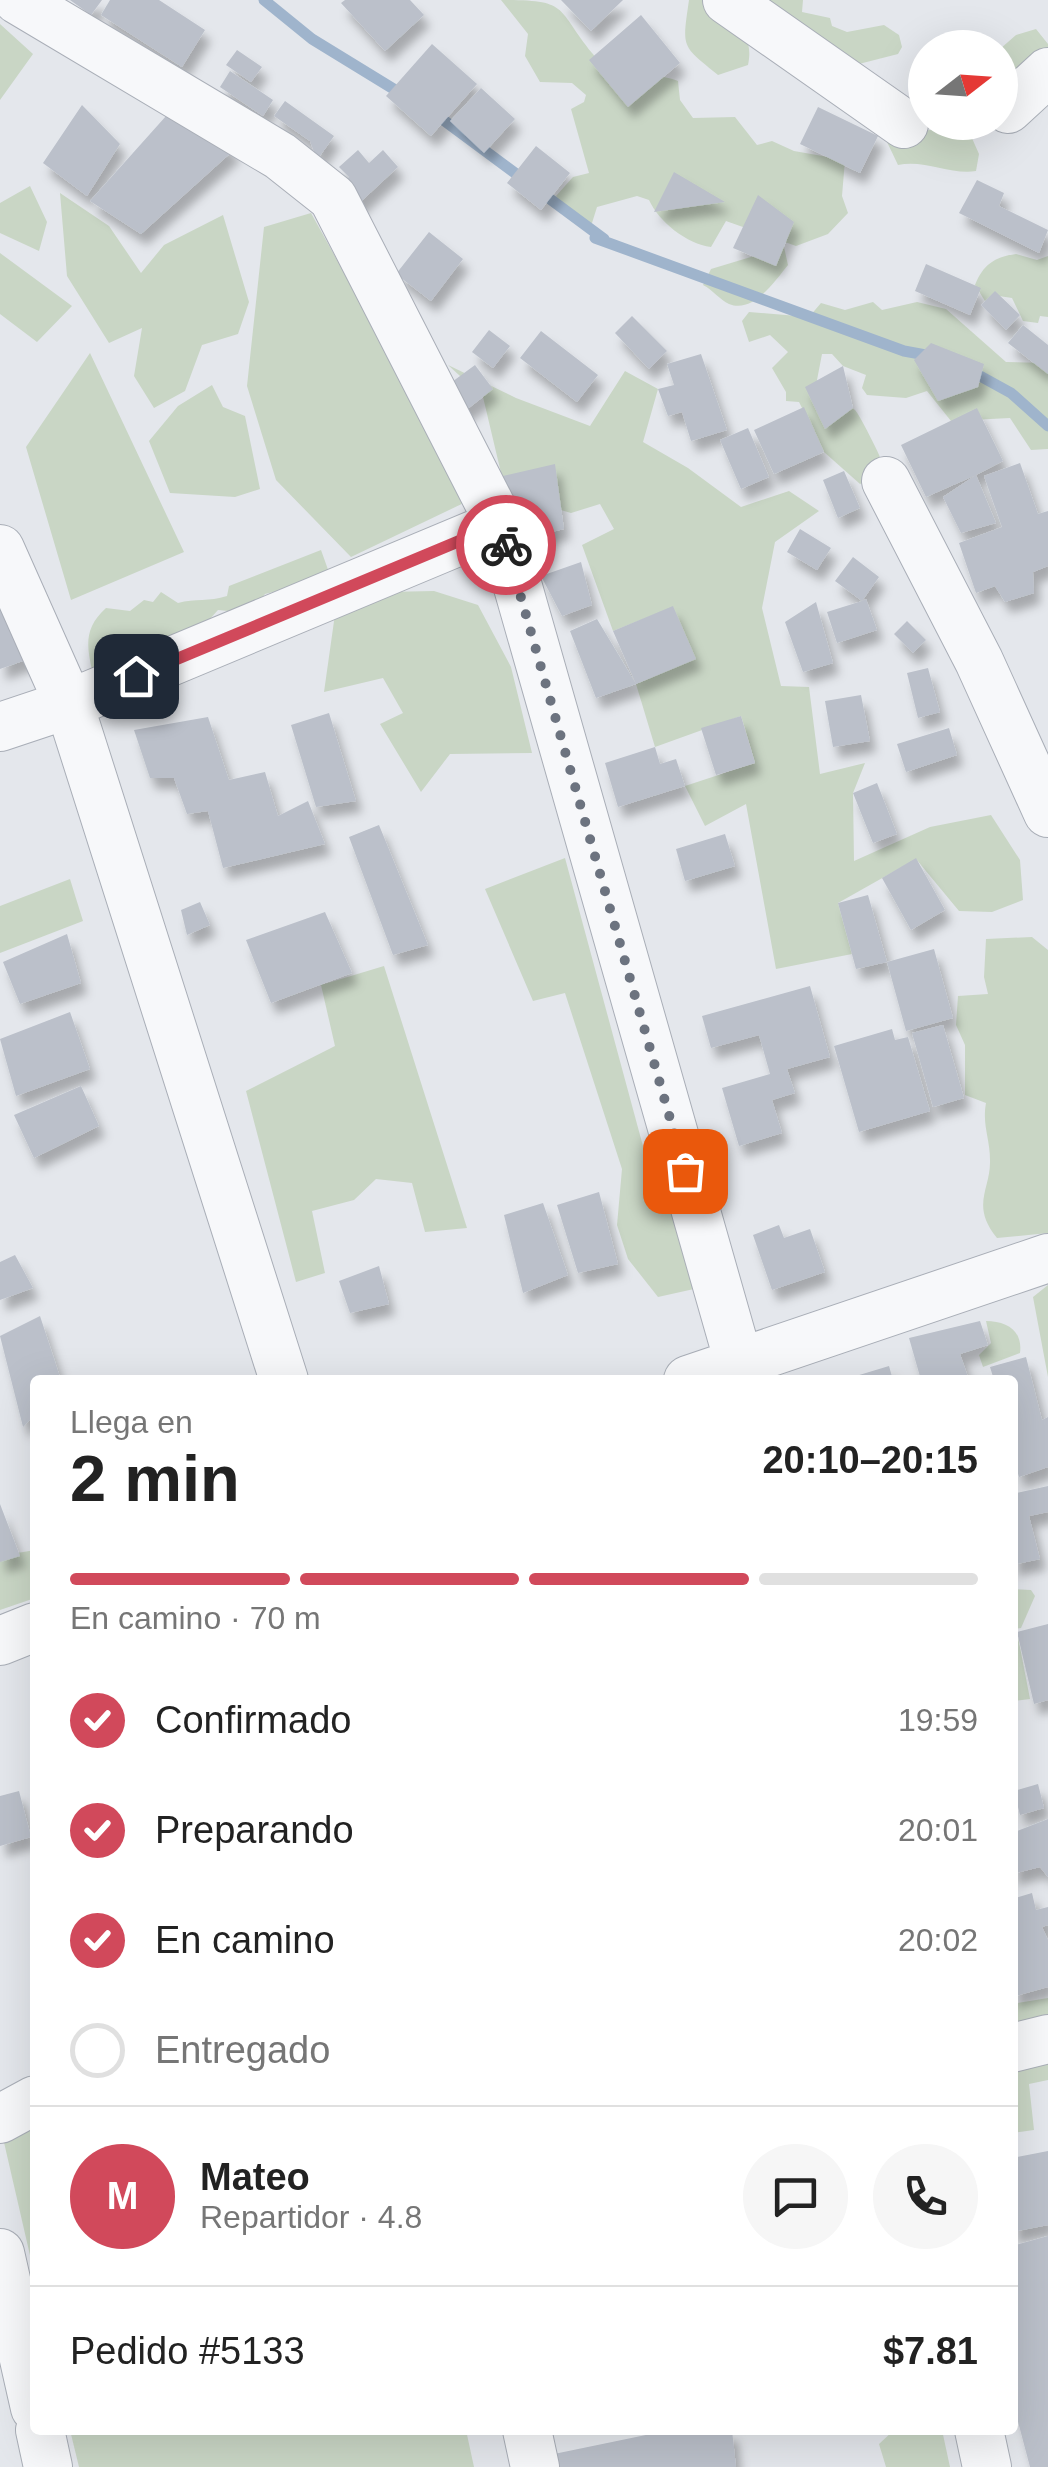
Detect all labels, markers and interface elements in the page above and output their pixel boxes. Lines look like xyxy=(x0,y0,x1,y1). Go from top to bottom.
north arrow xyxy=(908,30,1018,140)
map controls xyxy=(908,30,1018,140)
courier xyxy=(456,495,556,595)
icon: bike xyxy=(479,518,534,573)
pin xyxy=(94,634,179,719)
icon: home xyxy=(109,649,164,704)
pin xyxy=(643,1129,728,1214)
icon: bag xyxy=(658,1144,713,1199)
text: Llega en xyxy=(70,1404,193,1440)
text: 20:10–20:15 xyxy=(762,1439,978,1481)
text: 2 min xyxy=(70,1442,240,1515)
text: En camino · 70 m xyxy=(70,1600,321,1636)
icon: check xyxy=(70,1693,125,1748)
text: Confirmado xyxy=(155,1699,351,1741)
text: 19:59 xyxy=(898,1702,978,1738)
icon: check xyxy=(70,1803,125,1858)
text: Preparando xyxy=(155,1809,354,1851)
text: 20:01 xyxy=(898,1812,978,1848)
icon: check xyxy=(70,1913,125,1968)
text: En camino xyxy=(155,1919,335,1961)
text: 20:02 xyxy=(898,1922,978,1958)
text: Entregado xyxy=(155,2029,330,2071)
button: chat xyxy=(743,2144,848,2249)
button: phone xyxy=(873,2144,978,2249)
text: Mateo xyxy=(200,2156,310,2198)
text: M xyxy=(107,2175,138,2217)
text: Repartidor · 4.8 xyxy=(200,2199,422,2235)
text: Pedido #5133 xyxy=(70,2330,305,2372)
text: $7.81 xyxy=(883,2330,978,2372)

